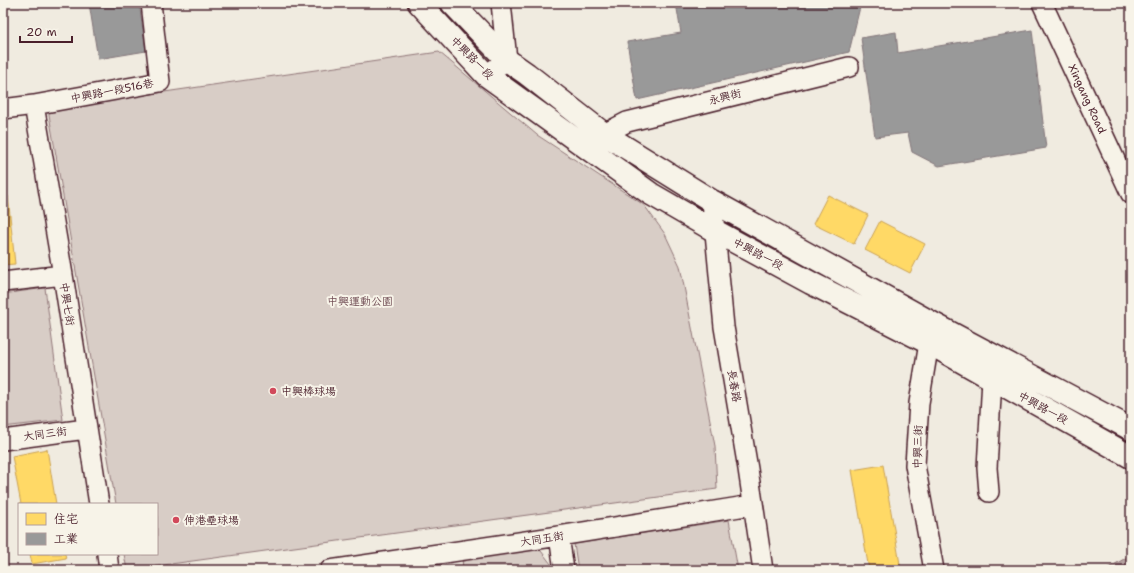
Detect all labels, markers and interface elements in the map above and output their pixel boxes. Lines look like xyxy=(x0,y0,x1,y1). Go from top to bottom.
scale bar xyxy=(20,18,72,44)
text: 20 m xyxy=(26,24,57,40)
street label: 中興路一段 xyxy=(447,33,497,83)
street label: Xingang Road xyxy=(1064,62,1110,136)
street label: 中興路一段516巷 xyxy=(69,76,155,106)
street label: 永興街 xyxy=(707,85,744,108)
street label: 中興路一段 xyxy=(730,234,786,274)
street label: 中興七街 xyxy=(56,281,78,328)
park label: 中興運動公園 xyxy=(327,294,393,309)
street label: 長春路 xyxy=(724,368,744,404)
place label: 中興棒球場 xyxy=(281,384,336,399)
marker: 中興棒球場 xyxy=(268,386,278,396)
street label: 中興路一段 xyxy=(1015,388,1071,428)
street label: 大同三街 xyxy=(22,423,69,444)
street label: 中興三街 xyxy=(910,424,926,469)
legend xyxy=(18,503,158,555)
text: 住宅 xyxy=(54,511,78,527)
place label: 伸港壘球場 xyxy=(184,513,239,528)
marker: 伸港壘球場 xyxy=(171,515,181,525)
street label: 大同五街 xyxy=(519,528,566,550)
text: 工業 xyxy=(54,531,78,547)

